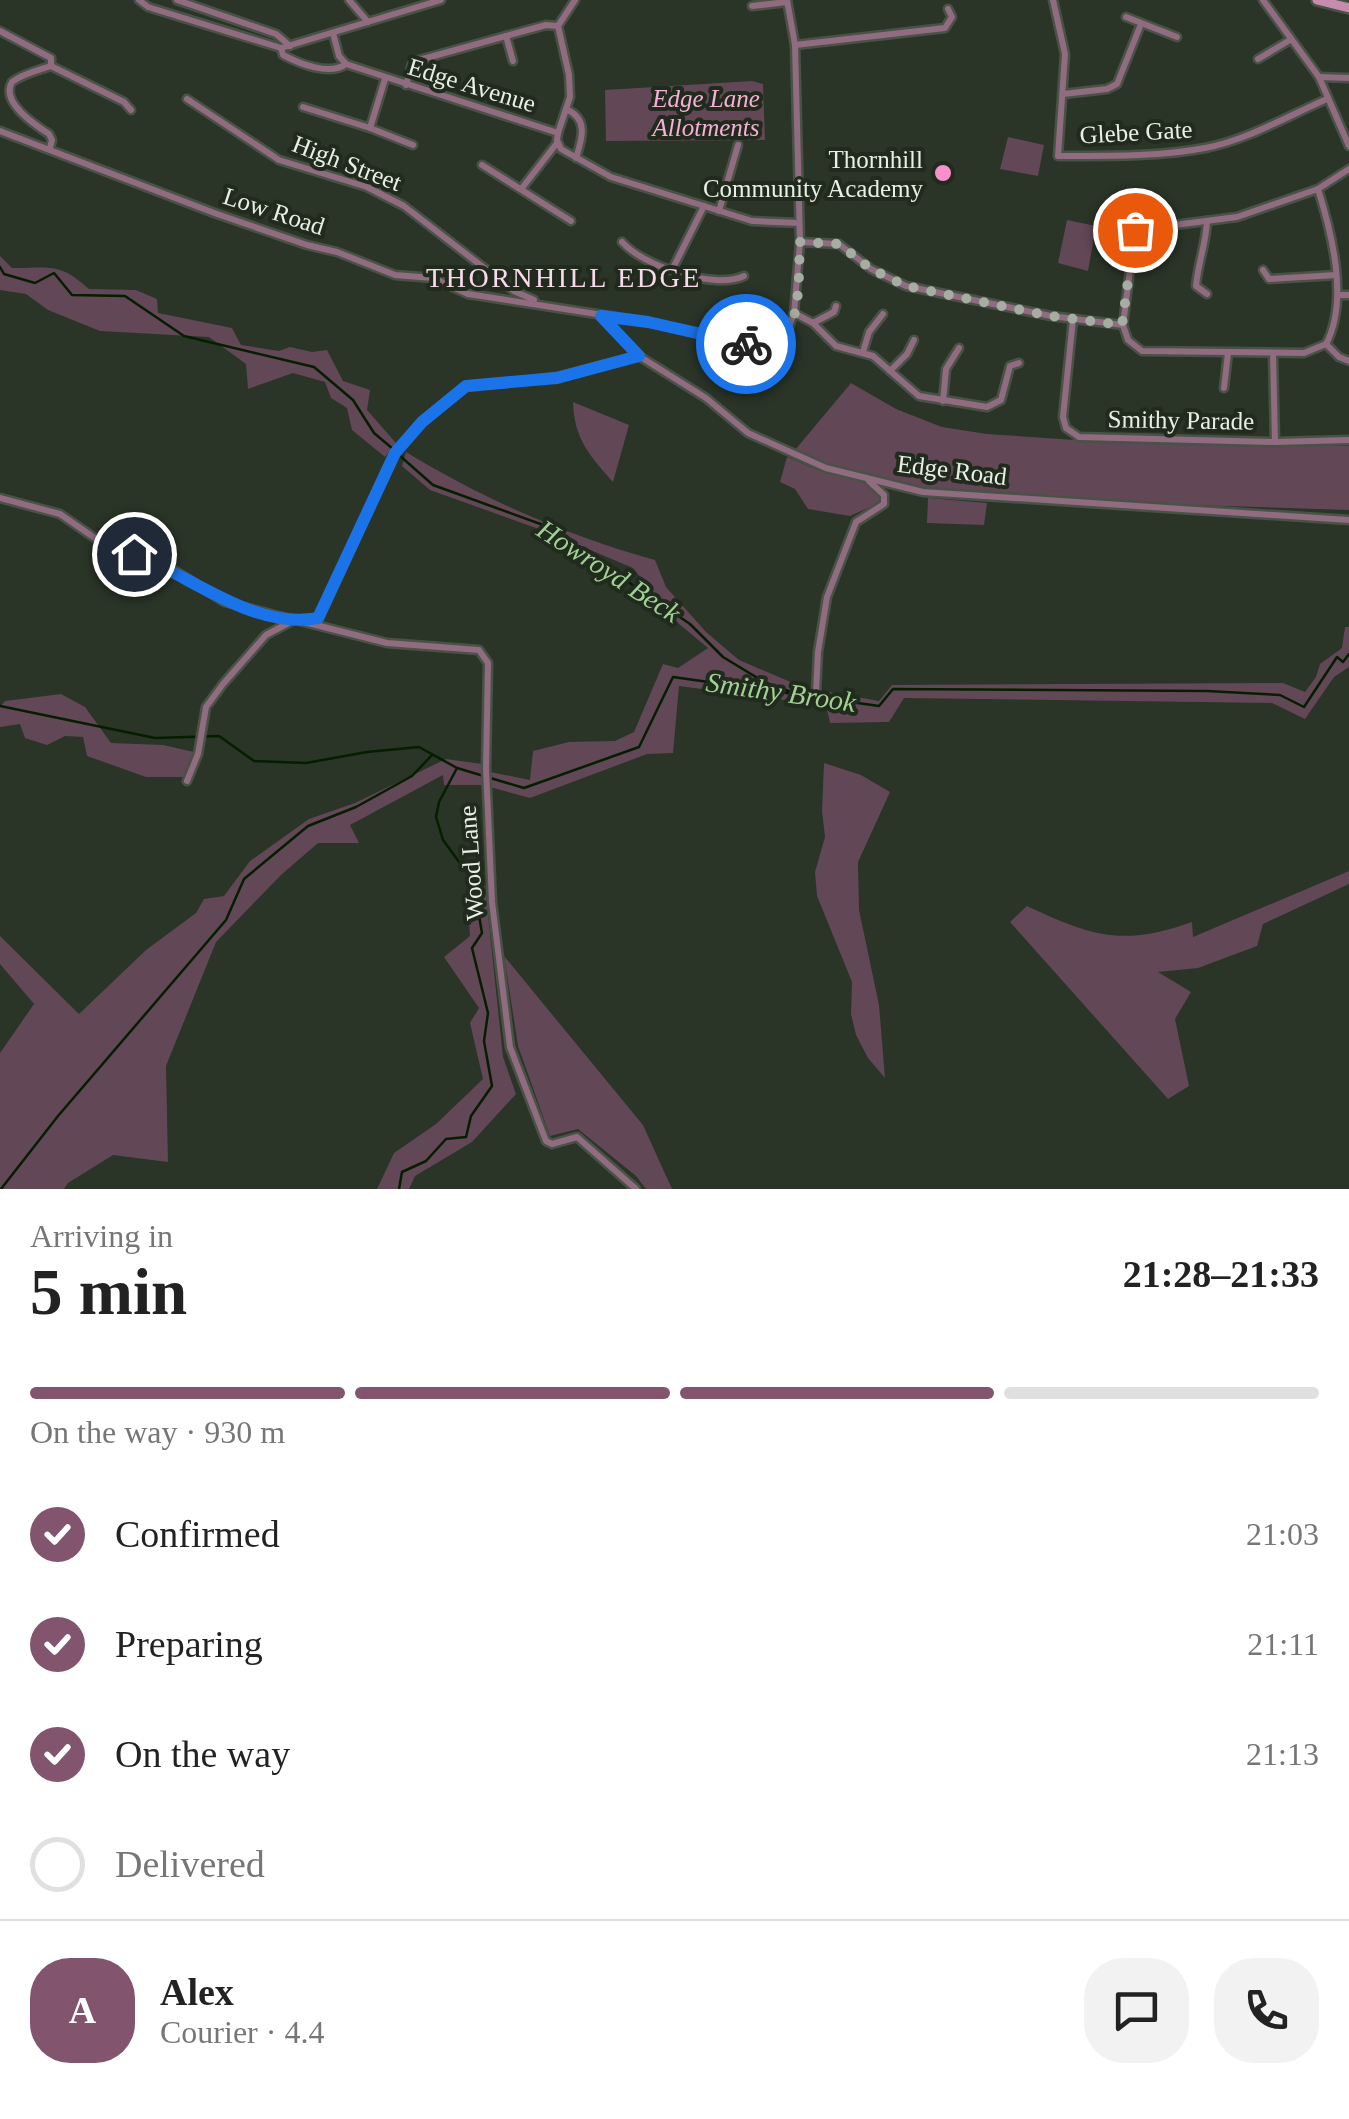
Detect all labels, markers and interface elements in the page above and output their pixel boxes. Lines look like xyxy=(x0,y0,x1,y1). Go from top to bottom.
street label: Edge Avenue xyxy=(405,53,539,117)
park label: Edge Lane Allotments xyxy=(651,85,760,141)
street label: Glebe Gate xyxy=(1079,116,1193,148)
street label: High Street xyxy=(289,130,405,196)
place label: Thornhill Community Academy xyxy=(703,146,923,202)
marker: Thornhill Community Academy xyxy=(932,162,954,184)
street label: Low Road xyxy=(220,182,328,240)
pin xyxy=(1093,188,1178,273)
icon: bag xyxy=(1108,203,1163,258)
district label: THORNHILL EDGE xyxy=(426,262,702,293)
courier xyxy=(696,294,796,394)
icon: bike xyxy=(719,317,774,372)
street label: Smithy Parade xyxy=(1108,405,1254,435)
street label: Edge Road xyxy=(896,450,1009,490)
pin xyxy=(92,512,177,597)
water label: Howroyd Beck xyxy=(531,513,687,629)
icon: home xyxy=(107,527,162,582)
water label: Smithy Brook xyxy=(704,666,858,718)
street label: Wood Lane xyxy=(454,805,488,921)
text: Arriving in xyxy=(30,1218,173,1254)
text: 21:28–21:33 xyxy=(1123,1253,1319,1295)
text: 5 min xyxy=(30,1256,187,1328)
text: On the way · 930 m xyxy=(30,1414,285,1450)
icon: check xyxy=(30,1507,85,1562)
text: Confirmed xyxy=(115,1513,280,1555)
text: 21:03 xyxy=(1246,1516,1319,1552)
icon: check xyxy=(30,1617,85,1672)
text: Preparing xyxy=(115,1623,263,1665)
text: 21:11 xyxy=(1247,1626,1319,1662)
icon: check xyxy=(30,1727,85,1782)
text: On the way xyxy=(115,1733,290,1775)
text: 21:13 xyxy=(1246,1736,1319,1772)
text: Delivered xyxy=(115,1843,265,1885)
button: chat xyxy=(1084,1958,1189,2063)
button: phone xyxy=(1214,1958,1319,2063)
text: Alex xyxy=(160,1971,234,2013)
text: A xyxy=(69,1989,96,2031)
text: Courier · 4.4 xyxy=(160,2014,324,2050)

